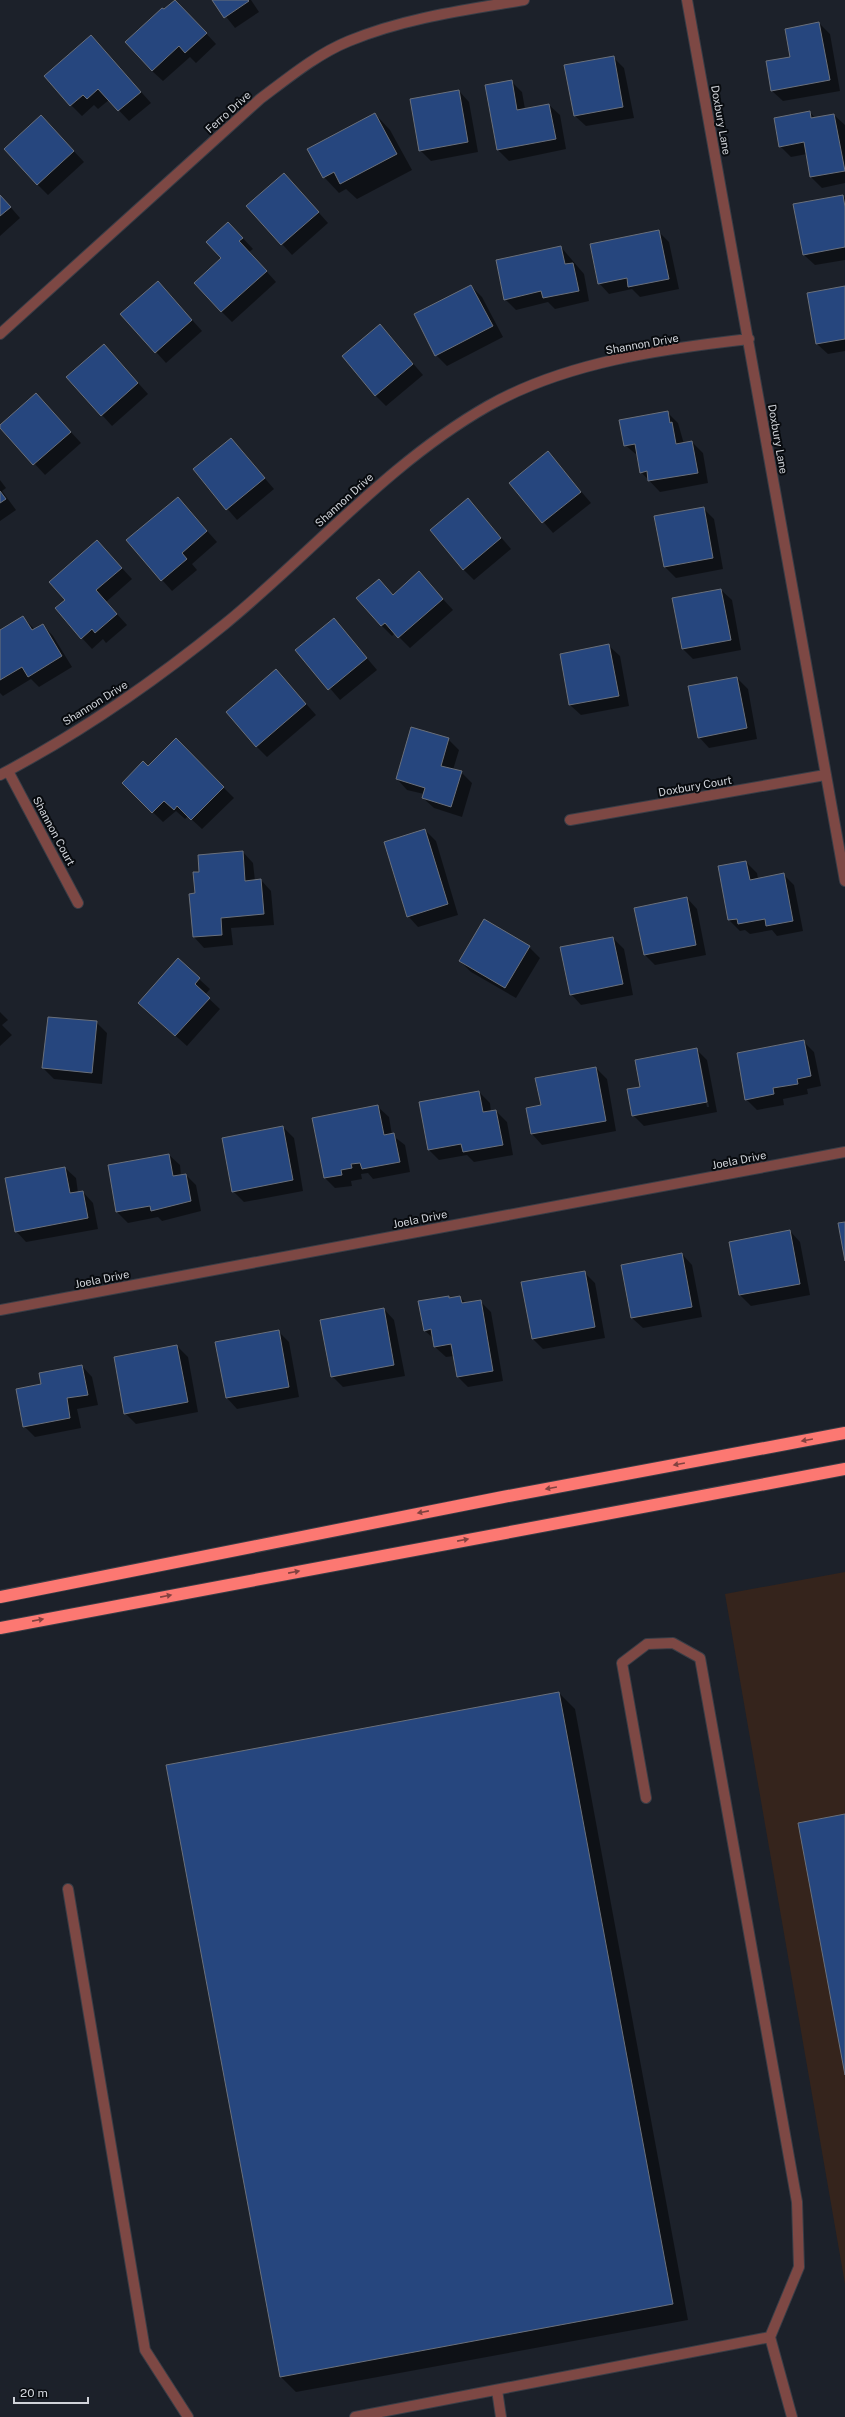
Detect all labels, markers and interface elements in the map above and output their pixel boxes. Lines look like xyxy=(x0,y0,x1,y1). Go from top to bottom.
street label: Doxbury Lane xyxy=(709,84,733,156)
street label: Ferro Drive xyxy=(203,89,253,135)
street label: Shannon Drive xyxy=(604,332,680,356)
street label: Doxbury Lane xyxy=(766,403,790,475)
street label: Shannon Drive xyxy=(312,471,376,529)
street label: Shannon Drive xyxy=(60,678,130,728)
street label: Doxbury Court xyxy=(657,774,733,798)
street label: Shannon Court xyxy=(31,794,77,868)
street label: Joela Drive xyxy=(711,1149,767,1171)
street label: Joela Drive xyxy=(392,1208,448,1230)
street label: Joela Drive xyxy=(74,1268,130,1290)
one-way arrow xyxy=(801,1438,813,1444)
one-way arrow xyxy=(673,1461,685,1467)
one-way arrow xyxy=(545,1485,557,1491)
one-way arrow xyxy=(417,1510,430,1516)
one-way arrow xyxy=(457,1537,469,1543)
one-way arrow xyxy=(288,1569,300,1575)
one-way arrow xyxy=(160,1592,172,1598)
one-way arrow xyxy=(32,1617,44,1623)
scale bar xyxy=(14,2379,88,2405)
text: 20 m xyxy=(20,2386,48,2400)

